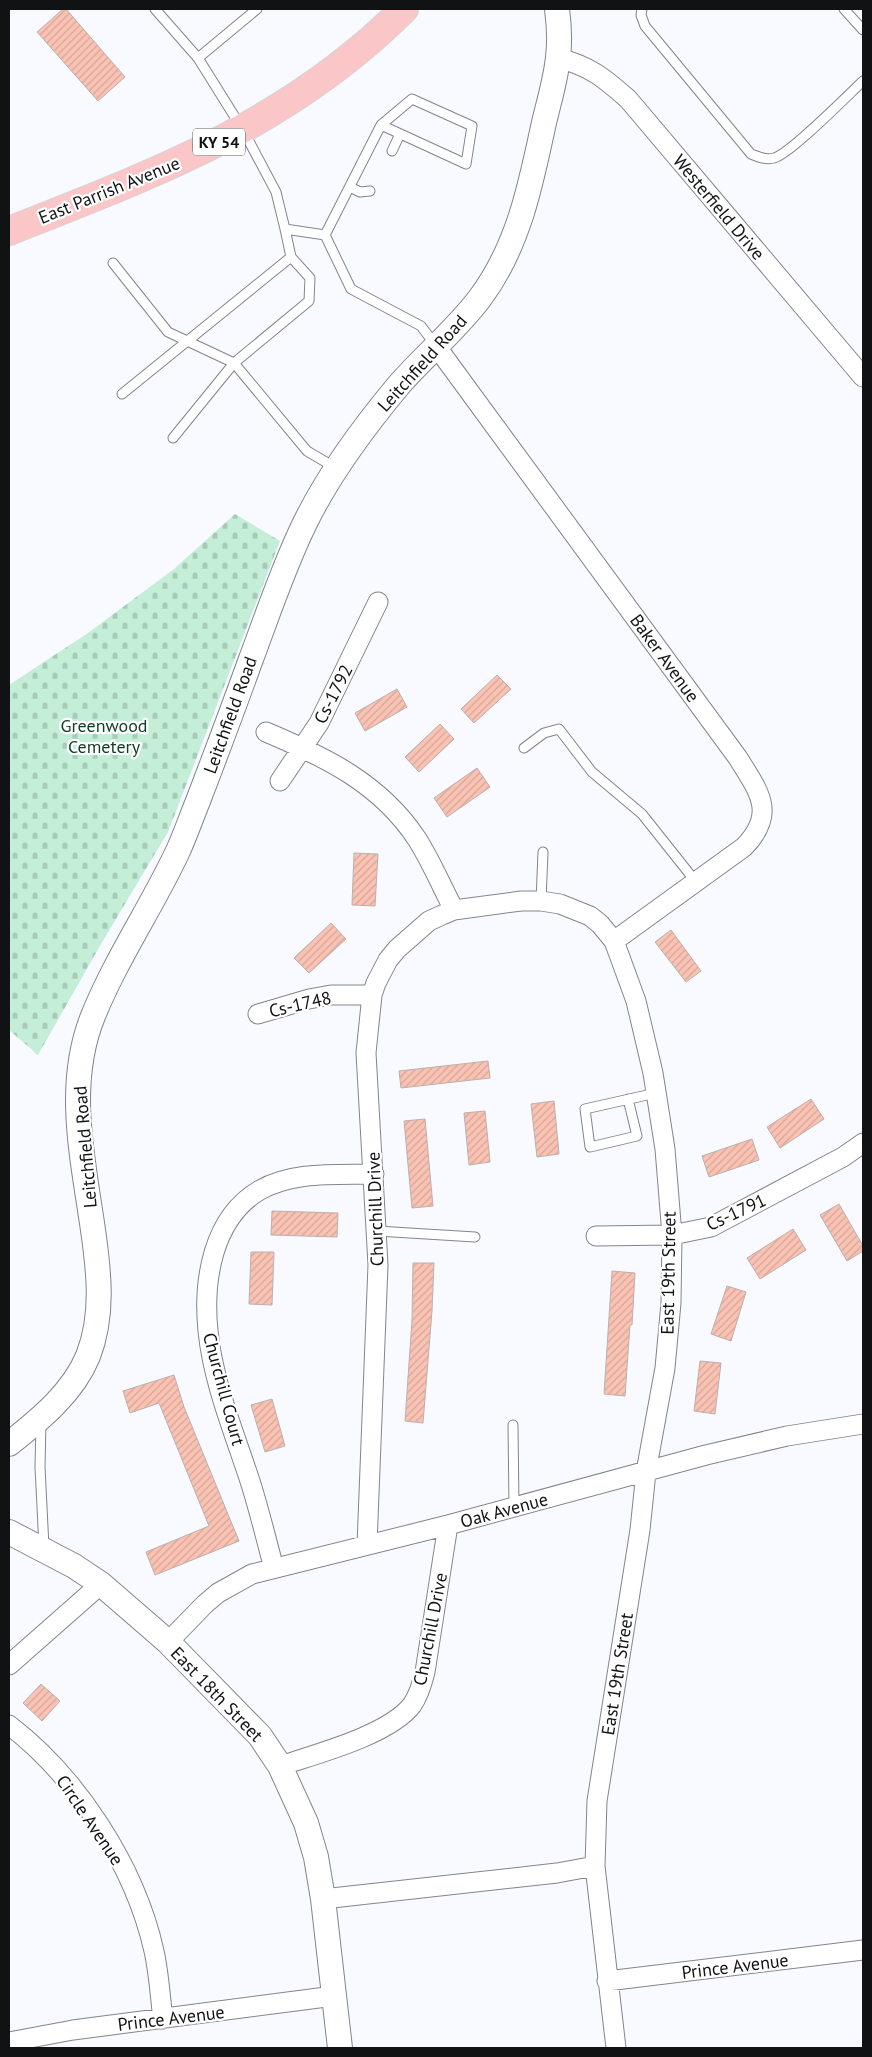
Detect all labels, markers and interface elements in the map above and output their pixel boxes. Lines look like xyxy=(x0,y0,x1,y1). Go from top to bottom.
road number: KY 54 xyxy=(193,128,245,156)
street label: Westerfield Drive xyxy=(668,149,770,265)
street label: East Parrish Avenue xyxy=(35,151,183,229)
street label: Leitchfield Road xyxy=(372,310,472,416)
street label: Baker Avenue xyxy=(625,609,705,707)
street label: Leitchfield Road xyxy=(198,653,262,777)
street label: Cs-1792 xyxy=(308,661,358,727)
park label: Greenwood Cemetery xyxy=(60,714,148,758)
street label: Cs-1748 xyxy=(267,986,333,1022)
street label: Leitchfield Road xyxy=(68,1085,102,1209)
street label: Churchill Drive xyxy=(362,1151,388,1267)
street label: Cs-1791 xyxy=(702,1188,770,1236)
street label: East 19th Street xyxy=(655,1211,681,1335)
street label: Churchill Court xyxy=(198,1330,250,1448)
street label: Oak Avenue xyxy=(458,1487,550,1533)
street label: Churchill Drive xyxy=(408,1571,452,1687)
street label: East 19th Street xyxy=(596,1611,638,1737)
street label: East 18th Street xyxy=(166,1642,268,1746)
street label: Circle Avenue xyxy=(51,1770,129,1870)
street label: Prince Avenue xyxy=(680,1948,790,1984)
street label: Prince Avenue xyxy=(116,2000,226,2036)

